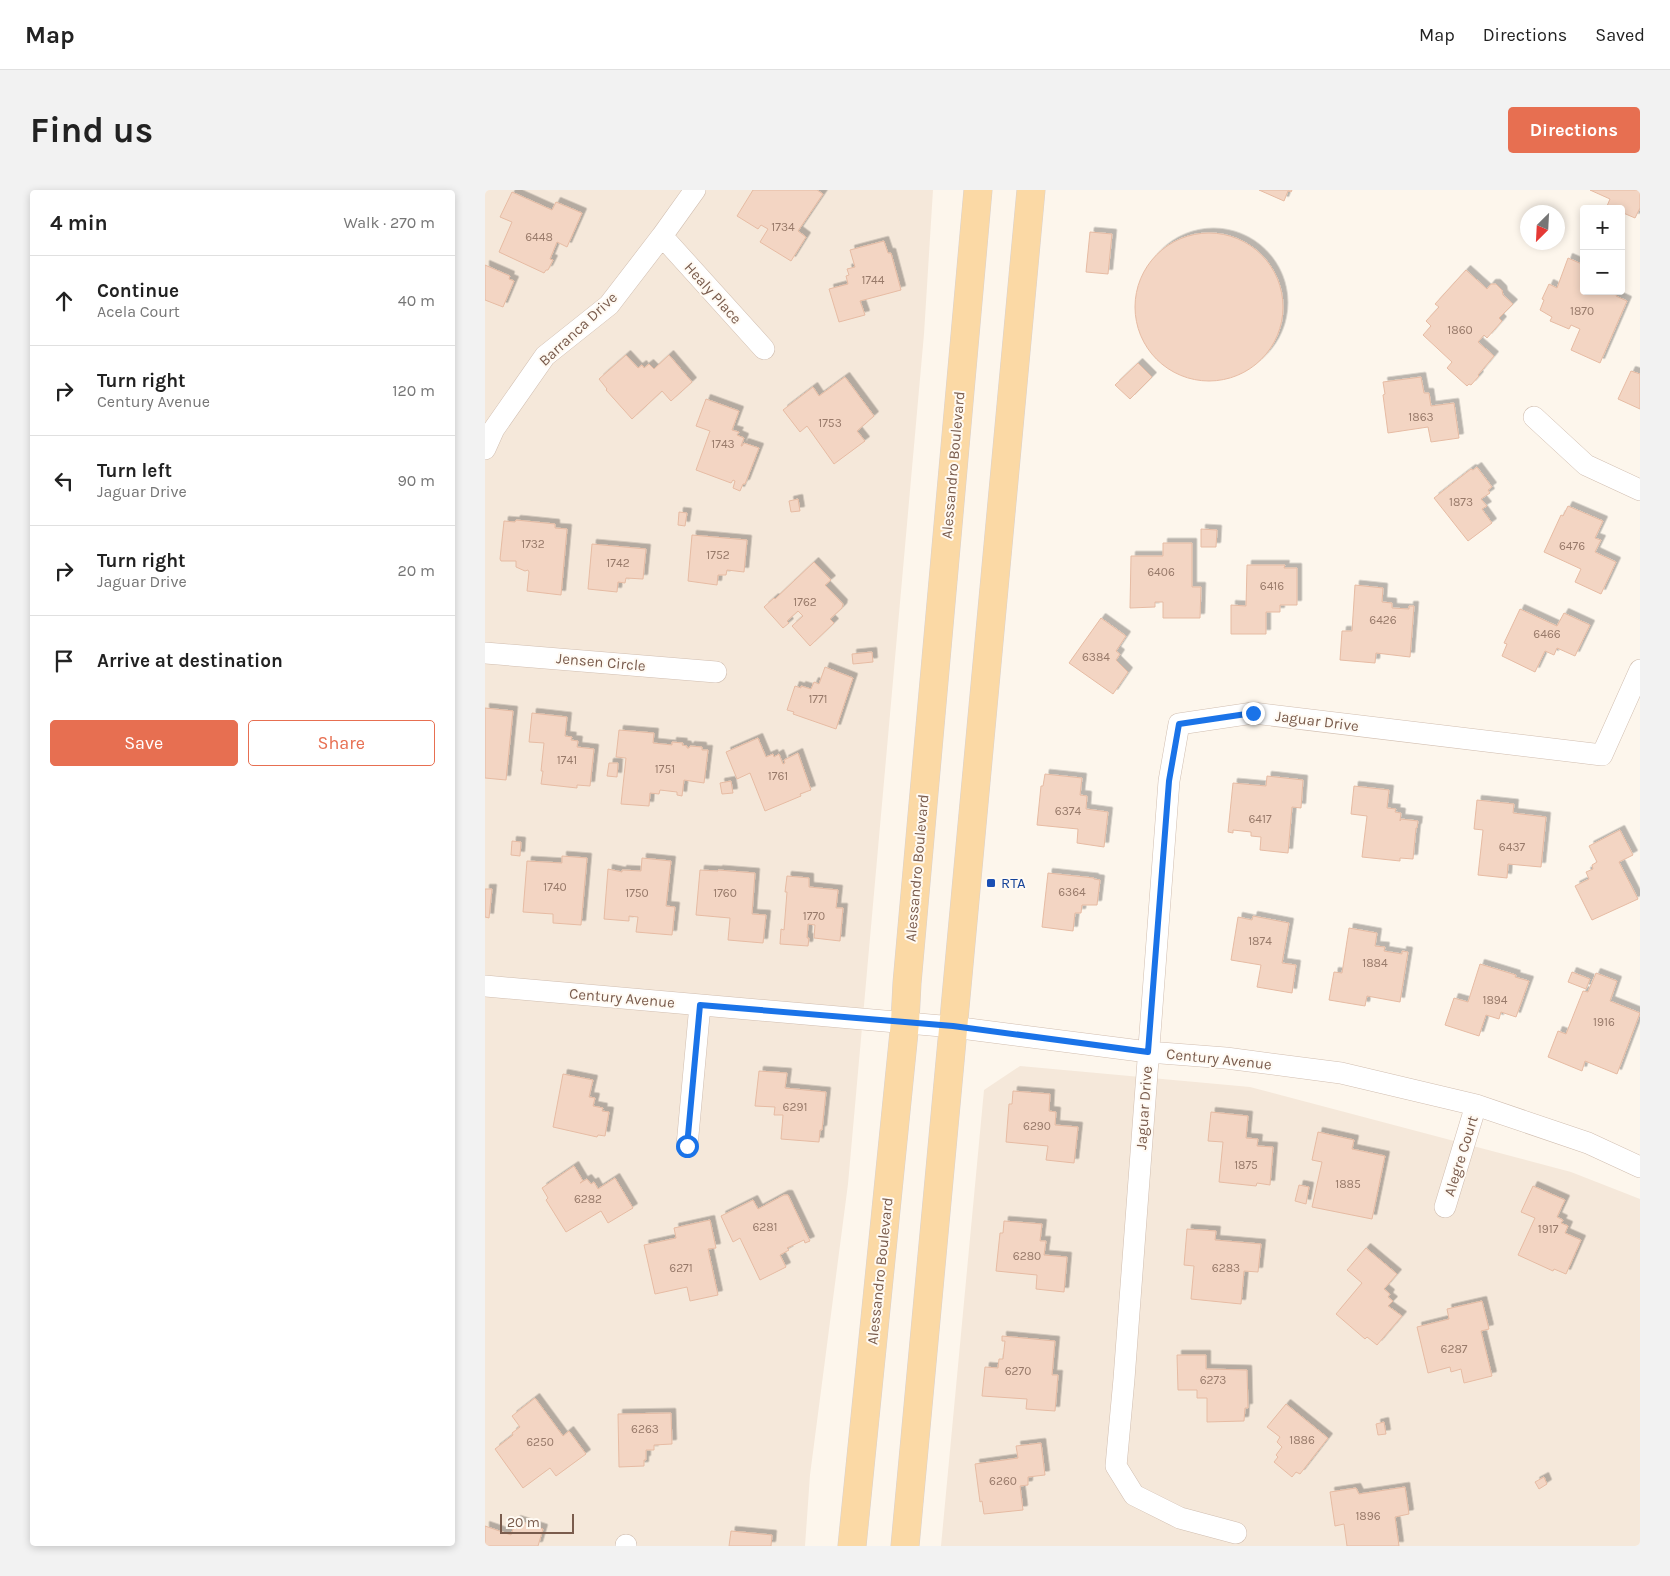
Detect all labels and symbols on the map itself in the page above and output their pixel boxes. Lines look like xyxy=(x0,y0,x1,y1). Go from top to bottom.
north arrow xyxy=(1520,205,1565,250)
house number: 1734 xyxy=(771,220,795,234)
house number: 6448 xyxy=(525,230,553,244)
street label: Healy Place xyxy=(681,258,745,328)
house number: 1744 xyxy=(861,273,885,287)
street label: Barranca Drive xyxy=(535,288,621,370)
house number: 1870 xyxy=(1570,304,1594,318)
house number: 1860 xyxy=(1447,323,1473,337)
street label: Alessandro Boulevard xyxy=(938,390,968,540)
house number: 1863 xyxy=(1408,410,1434,424)
house number: 1753 xyxy=(818,416,842,430)
house number: 1743 xyxy=(711,437,735,451)
house number: 1873 xyxy=(1449,495,1473,509)
house number: 1732 xyxy=(521,537,545,551)
house number: 6476 xyxy=(1559,539,1585,553)
house number: 1752 xyxy=(706,548,730,562)
house number: 1742 xyxy=(606,556,630,570)
house number: 6406 xyxy=(1147,565,1175,579)
house number: 6416 xyxy=(1260,579,1284,593)
house number: 1762 xyxy=(793,595,817,609)
house number: 6426 xyxy=(1369,613,1397,627)
house number: 6466 xyxy=(1533,627,1561,641)
street label: Jensen Circle xyxy=(556,649,646,675)
house number: 6384 xyxy=(1082,650,1110,664)
house number: 1771 xyxy=(808,692,828,706)
route end xyxy=(1242,702,1265,725)
street label: Jaguar Drive xyxy=(1274,707,1360,735)
house number: 1741 xyxy=(557,753,577,767)
house number: 1751 xyxy=(655,762,675,776)
house number: 1761 xyxy=(768,769,788,783)
street label: Alessandro Boulevard xyxy=(902,793,932,943)
house number: 6374 xyxy=(1055,804,1081,818)
house number: 6417 xyxy=(1248,812,1272,826)
house number: 6437 xyxy=(1499,840,1526,854)
place label: RTA xyxy=(1001,874,1026,892)
marker: RTA xyxy=(985,877,997,889)
house number: 1740 xyxy=(543,880,567,894)
house number: 6364 xyxy=(1058,885,1086,899)
house number: 1750 xyxy=(625,886,649,900)
house number: 1760 xyxy=(713,886,737,900)
house number: 1770 xyxy=(803,909,825,923)
house number: 1874 xyxy=(1248,934,1272,948)
house number: 1884 xyxy=(1362,956,1388,970)
street label: Century Avenue xyxy=(568,984,676,1012)
house number: 1894 xyxy=(1482,993,1508,1007)
house number: 1916 xyxy=(1593,1015,1615,1029)
street label: Century Avenue xyxy=(1165,1045,1273,1073)
street label: Jaguar Drive xyxy=(1132,1065,1156,1151)
house number: 6291 xyxy=(783,1100,807,1114)
street label: Alegre Court xyxy=(1440,1113,1482,1198)
house number: 6290 xyxy=(1023,1119,1051,1133)
route start xyxy=(676,1135,699,1158)
house number: 1875 xyxy=(1234,1158,1258,1172)
house number: 1885 xyxy=(1335,1177,1361,1191)
house number: 6282 xyxy=(574,1192,602,1206)
street label: Alessandro Boulevard xyxy=(863,1196,897,1346)
house number: 6281 xyxy=(752,1220,778,1234)
house number: 1917 xyxy=(1538,1222,1559,1236)
house number: 6280 xyxy=(1013,1249,1041,1263)
house number: 6271 xyxy=(669,1261,693,1275)
house number: 6283 xyxy=(1212,1261,1240,1275)
house number: 6287 xyxy=(1441,1342,1468,1356)
house number: 6270 xyxy=(1005,1364,1031,1378)
house number: 6273 xyxy=(1200,1373,1226,1387)
house number: 6263 xyxy=(631,1422,659,1436)
house number: 1886 xyxy=(1289,1433,1315,1447)
house number: 6250 xyxy=(526,1435,554,1449)
house number: 6260 xyxy=(989,1474,1017,1488)
house number: 1896 xyxy=(1355,1509,1381,1523)
scale bar xyxy=(500,1511,574,1534)

